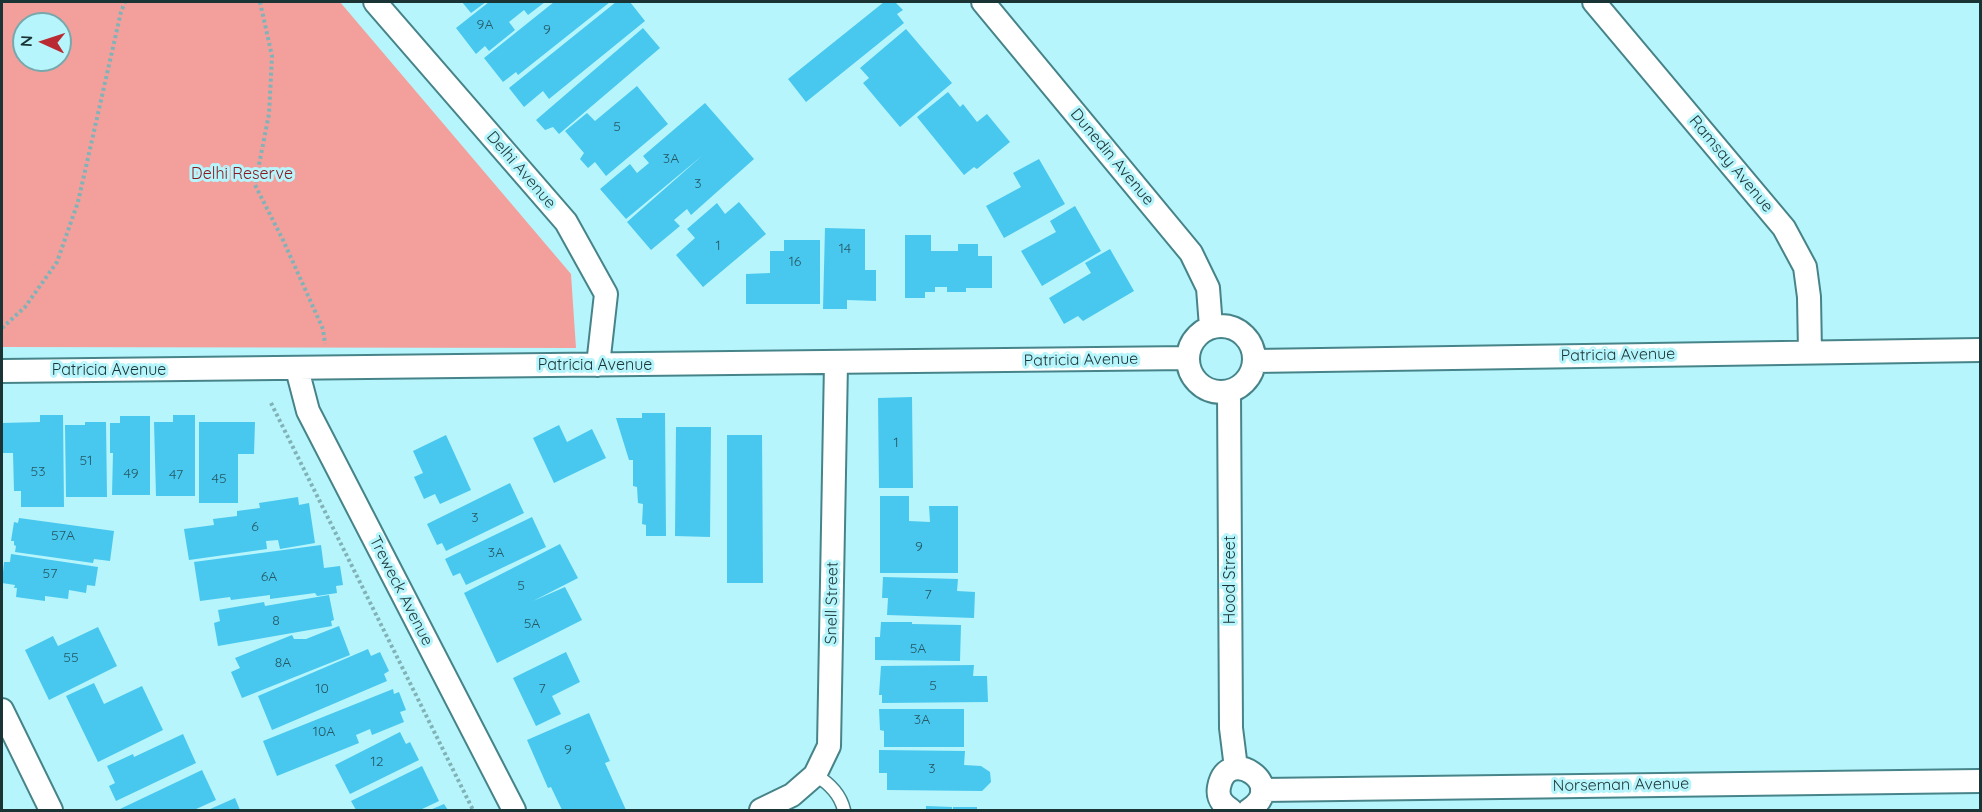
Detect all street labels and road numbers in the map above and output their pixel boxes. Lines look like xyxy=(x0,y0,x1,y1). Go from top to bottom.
street label: Dunedin Avenue xyxy=(1066,105,1158,209)
street label: Ramsay Avenue xyxy=(1685,112,1777,216)
street label: Delhi Avenue xyxy=(482,127,560,213)
street label: Patricia Avenue xyxy=(1561,344,1675,366)
street label: Patricia Avenue xyxy=(1024,349,1138,371)
street label: Patricia Avenue xyxy=(538,355,652,375)
street label: Patricia Avenue xyxy=(52,360,166,380)
street label: Treweck Avenue xyxy=(365,533,437,649)
street label: Hood Street xyxy=(1220,536,1240,624)
street label: Snell Street xyxy=(822,561,842,645)
street label: Norseman Avenue xyxy=(1553,774,1689,796)

